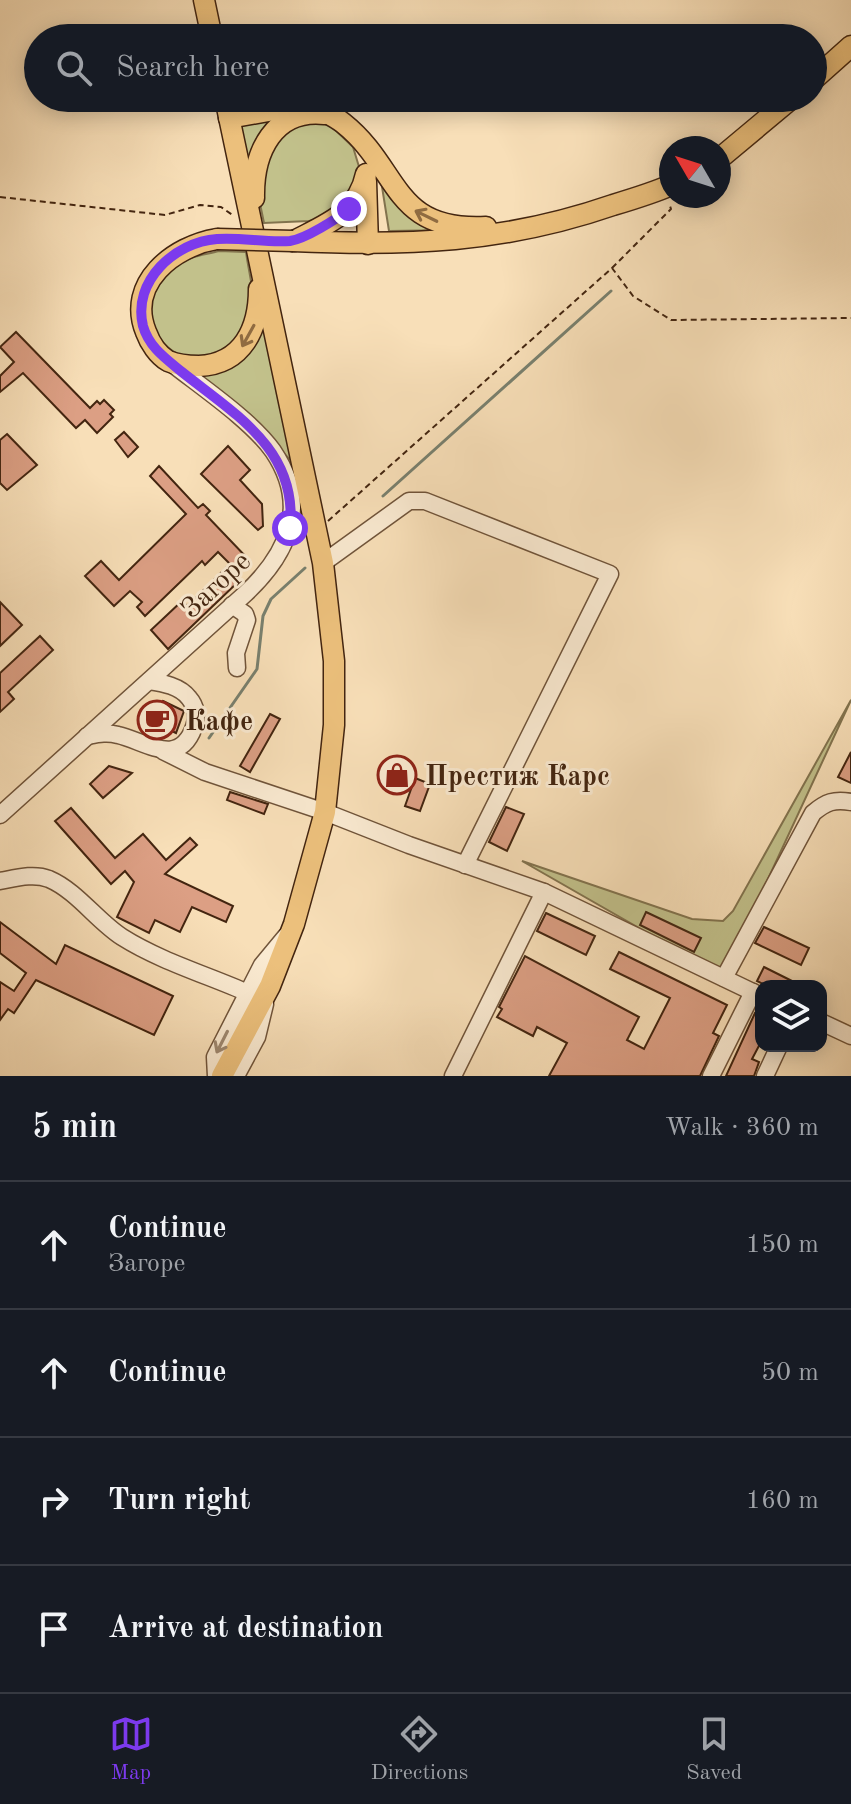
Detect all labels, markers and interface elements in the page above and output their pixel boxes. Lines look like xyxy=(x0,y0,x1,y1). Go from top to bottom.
search box xyxy=(24,24,827,112)
icon: search xyxy=(52,46,96,90)
text: Search here xyxy=(116,53,270,83)
north arrow xyxy=(659,136,731,208)
route end xyxy=(331,191,367,227)
one-way arrow xyxy=(415,208,439,223)
one-way arrow xyxy=(240,324,255,348)
route start xyxy=(272,510,308,546)
street label: Загоре xyxy=(177,548,257,625)
cafe icon: Кафе xyxy=(136,699,178,741)
place label: Кафе xyxy=(185,708,253,737)
shop icon: Престиж Карс xyxy=(376,754,418,796)
place label: Престиж Карс xyxy=(425,763,610,792)
map controls xyxy=(755,980,827,1052)
button: layers xyxy=(755,980,827,1052)
one-way arrow xyxy=(214,1030,230,1054)
text: 5 min xyxy=(32,1111,117,1145)
text: Walk · 360 m xyxy=(665,1115,819,1141)
text: Continue xyxy=(108,1214,227,1244)
icon: ahead xyxy=(32,1223,76,1267)
text: 150 m xyxy=(746,1232,819,1258)
text: Загоре xyxy=(108,1251,185,1277)
icon: ahead xyxy=(32,1351,76,1395)
text: Continue xyxy=(108,1358,227,1388)
text: 50 m xyxy=(761,1360,819,1386)
icon: right xyxy=(32,1479,76,1523)
text: Turn right xyxy=(108,1486,250,1516)
text: 160 m xyxy=(746,1488,819,1514)
icon: arrive xyxy=(32,1607,76,1651)
text: Arrive at destination xyxy=(108,1614,383,1644)
tab: Map xyxy=(109,1712,153,1787)
tab: Directions xyxy=(371,1712,468,1787)
tab: Saved xyxy=(686,1712,742,1787)

